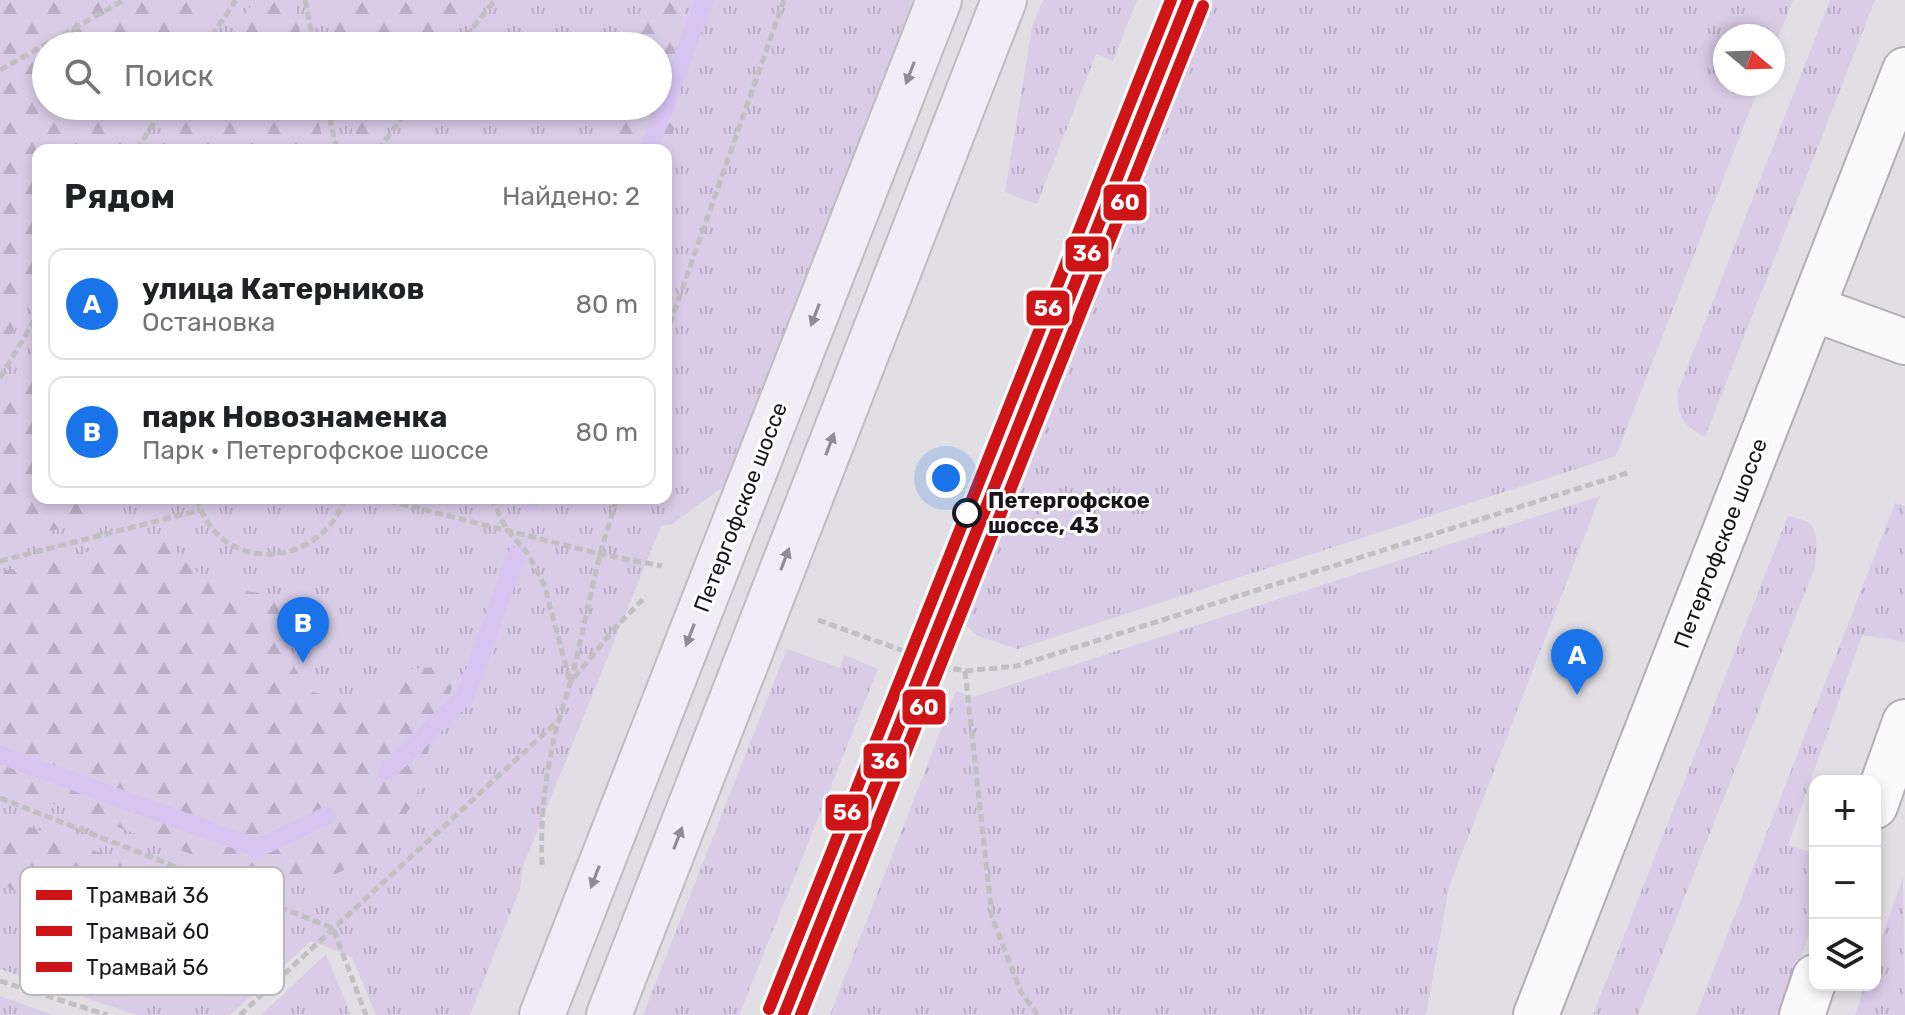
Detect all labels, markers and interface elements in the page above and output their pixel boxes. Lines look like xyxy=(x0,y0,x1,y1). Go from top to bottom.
north arrow xyxy=(1713,24,1785,96)
search box xyxy=(32,32,672,120)
icon: search xyxy=(60,54,104,98)
text: Поиск xyxy=(124,58,214,94)
one-way arrow xyxy=(903,61,916,85)
text: Рядом xyxy=(64,176,175,217)
text: Найдено: 2 xyxy=(502,181,640,212)
line badge: 60 xyxy=(1102,183,1148,222)
text: 60 xyxy=(1110,189,1140,216)
line badge: 36 xyxy=(1064,235,1110,273)
text: 36 xyxy=(1073,240,1101,267)
text: улица Катерников xyxy=(142,271,425,307)
text: A xyxy=(83,289,101,320)
text: 80 m xyxy=(575,289,638,320)
line badge: 56 xyxy=(1025,289,1071,327)
text: 56 xyxy=(1034,295,1062,322)
one-way arrow xyxy=(808,303,821,327)
text: Остановка xyxy=(142,307,275,338)
street label: Петергофское шоссе xyxy=(688,398,793,616)
text: парк Новознаменка xyxy=(142,399,447,435)
text: B xyxy=(83,417,101,448)
text: 80 m xyxy=(575,417,638,448)
one-way arrow xyxy=(824,432,837,456)
street label: Петергофское шоссе xyxy=(1668,434,1773,652)
text: Парк · Петергофское шоссе xyxy=(142,435,489,466)
your location xyxy=(926,458,966,498)
place label: Петергофское шоссе, 43 xyxy=(988,487,1150,539)
marker: Петергофское шоссе, 43 xyxy=(953,499,981,527)
one-way arrow xyxy=(779,547,792,571)
pin: B xyxy=(277,597,329,663)
one-way arrow xyxy=(683,623,696,647)
pin: A xyxy=(1551,629,1603,695)
line badge: 60 xyxy=(901,688,947,726)
text: 60 xyxy=(909,694,939,721)
line badge: 36 xyxy=(862,742,908,780)
text: 36 xyxy=(871,748,899,775)
map controls xyxy=(1809,775,1881,991)
button: + xyxy=(1809,775,1881,847)
line badge: 56 xyxy=(824,793,870,832)
text: 56 xyxy=(833,799,861,826)
one-way arrow xyxy=(672,826,685,850)
button: − xyxy=(1809,847,1881,919)
one-way arrow xyxy=(588,865,601,889)
legend xyxy=(20,867,284,995)
text: Трамвай 36 xyxy=(86,882,209,909)
text: Трамвай 60 xyxy=(86,918,210,945)
button: layers xyxy=(1809,919,1881,991)
text: Трамвай 56 xyxy=(86,954,209,981)

